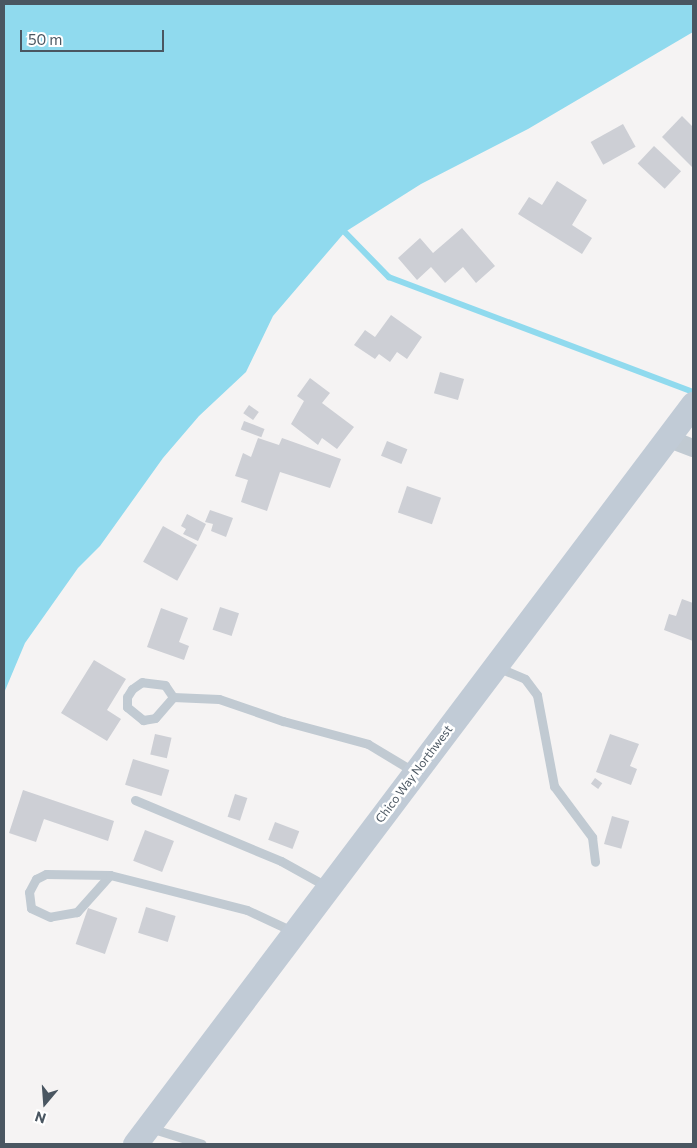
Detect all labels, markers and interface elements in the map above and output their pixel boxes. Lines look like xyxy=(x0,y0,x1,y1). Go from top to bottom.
scale bar xyxy=(22,20,166,52)
text: 50 m xyxy=(28,30,62,48)
street label: Chico Way Northwest xyxy=(373,722,455,826)
north arrow xyxy=(20,1078,70,1128)
text: N xyxy=(33,1108,48,1127)

